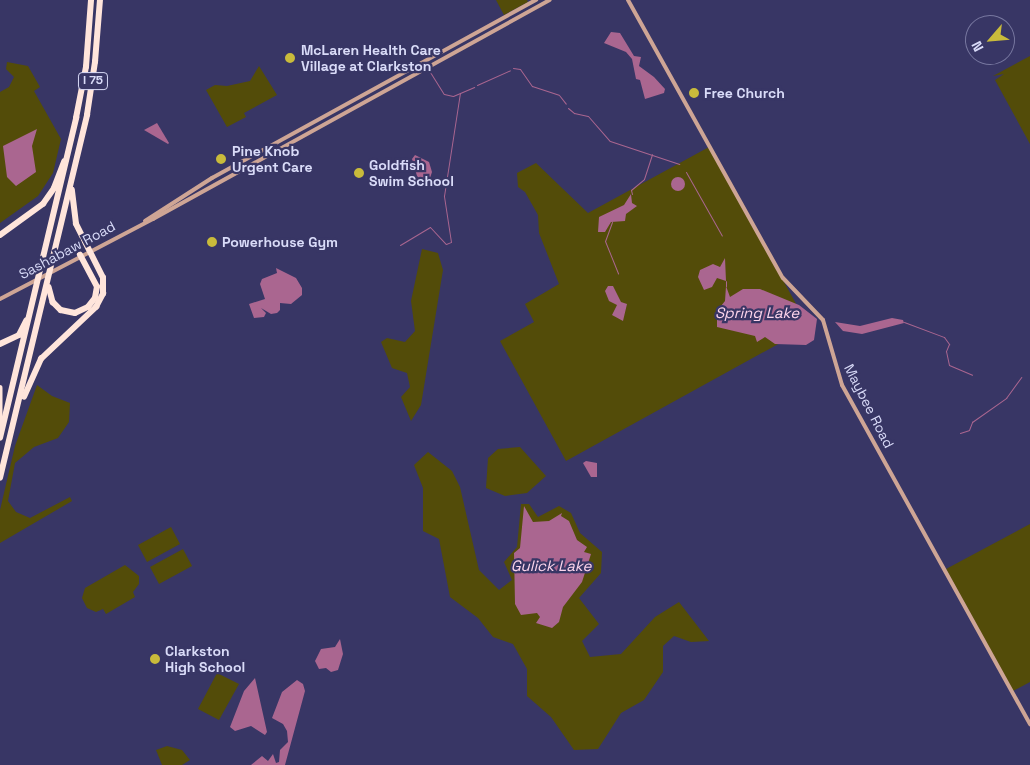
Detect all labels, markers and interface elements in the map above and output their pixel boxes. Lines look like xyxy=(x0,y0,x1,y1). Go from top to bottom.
north arrow xyxy=(965,15,1015,65)
text: N xyxy=(967,38,988,55)
place label: McLaren Health Care Village at Clarkston xyxy=(301,42,441,74)
marker: McLaren Health Care Village at Clarkston xyxy=(283,51,297,65)
road number: I 75 xyxy=(77,72,109,90)
place label: Free Church xyxy=(704,85,785,101)
marker: Free Church xyxy=(688,87,700,99)
place label: Pine Knob Urgent Care xyxy=(232,143,313,176)
marker: Pine Knob Urgent Care xyxy=(214,152,228,166)
place label: Goldfish Swim School xyxy=(369,157,454,190)
marker: Goldfish Swim School xyxy=(353,167,365,179)
street label: Sashabaw Road xyxy=(16,218,118,282)
place label: Powerhouse Gym xyxy=(222,234,338,250)
marker: Powerhouse Gym xyxy=(206,236,218,248)
water label: Spring Lake xyxy=(715,304,799,322)
street label: Maybee Road xyxy=(841,361,897,451)
water label: Gulick Lake xyxy=(511,557,591,575)
place label: Clarkston High School xyxy=(165,643,245,676)
marker: Clarkston High School xyxy=(149,653,161,665)

